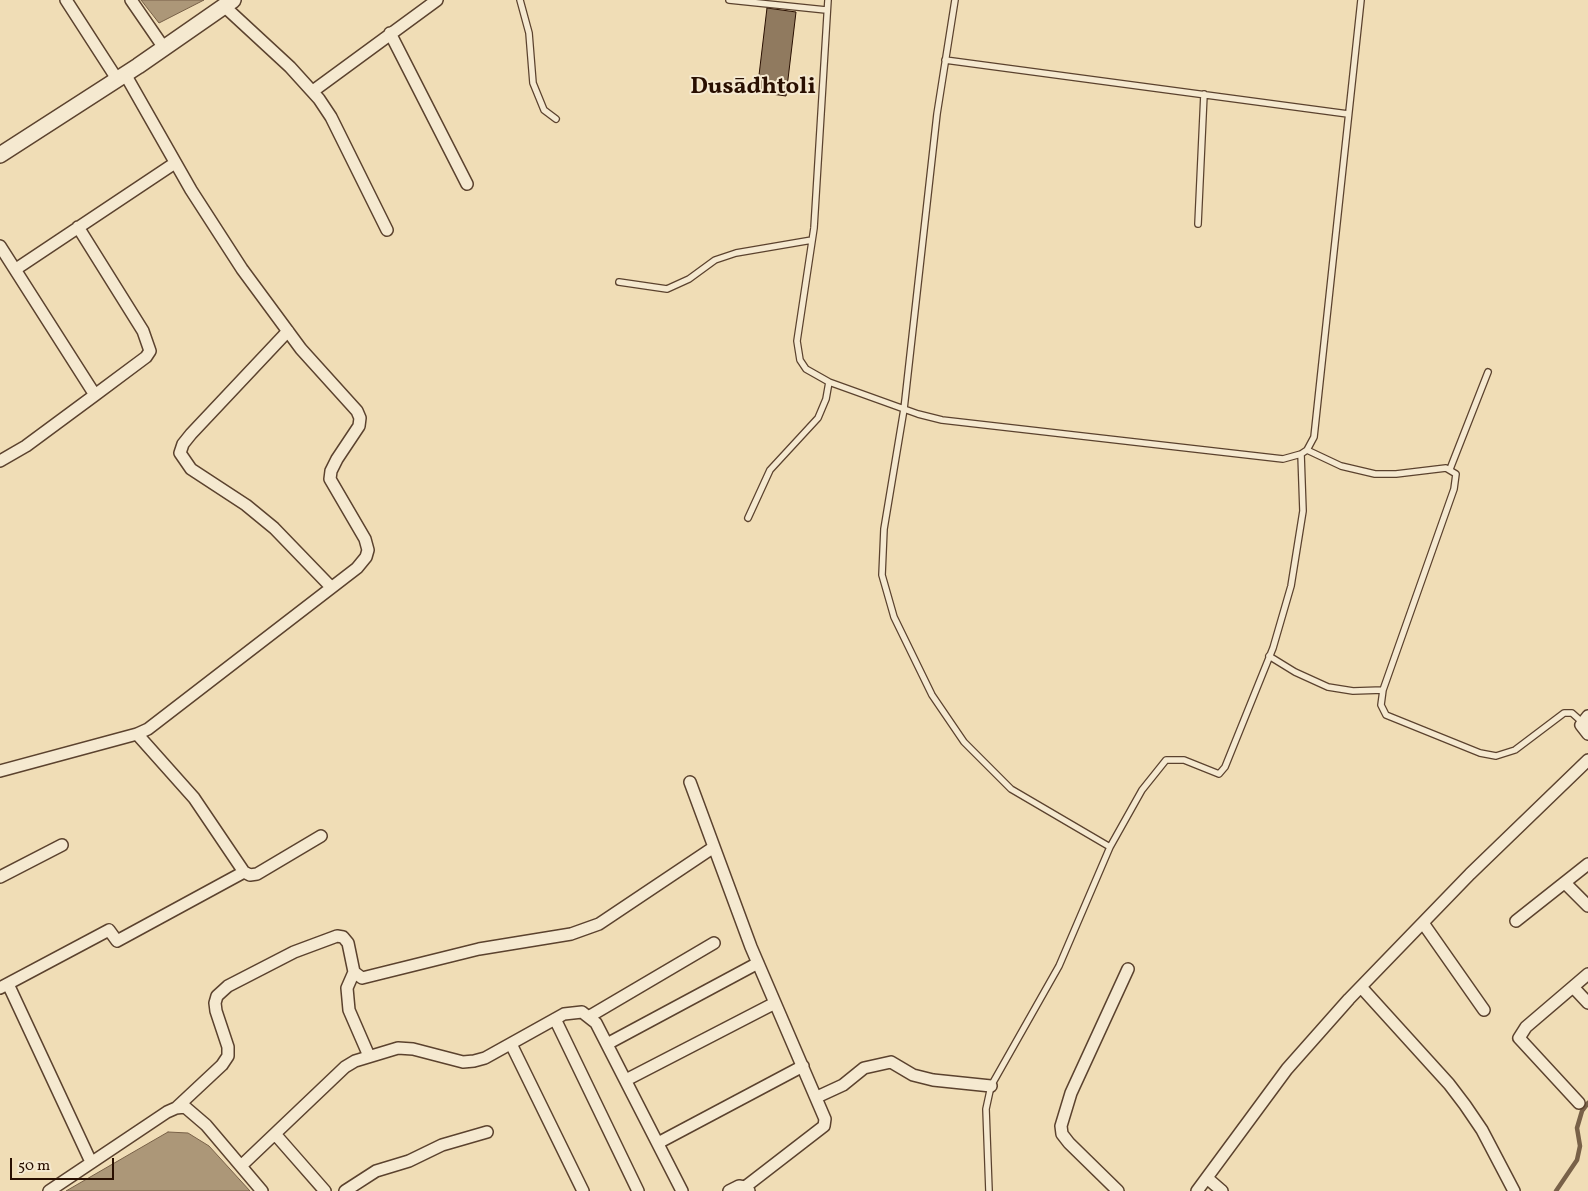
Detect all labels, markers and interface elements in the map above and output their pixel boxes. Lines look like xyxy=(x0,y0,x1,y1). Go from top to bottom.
district label: Dusādhtoli xyxy=(690,75,816,103)
scale bar xyxy=(12,1148,116,1180)
text: 50 m xyxy=(18,1156,50,1177)

